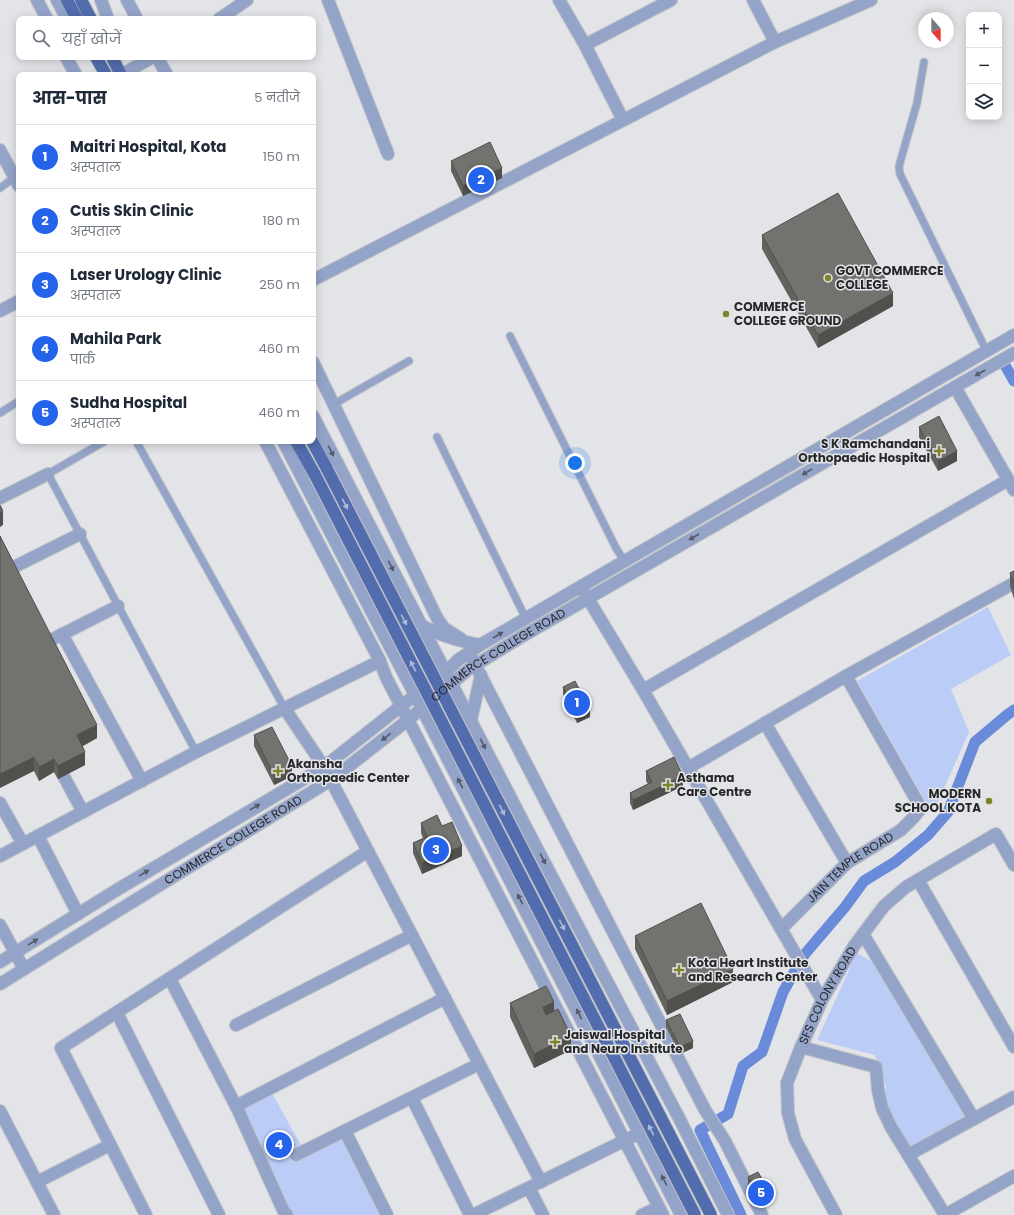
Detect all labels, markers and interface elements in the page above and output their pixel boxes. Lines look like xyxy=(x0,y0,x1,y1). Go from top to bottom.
north arrow xyxy=(918,12,954,48)
map controls xyxy=(966,12,1002,120)
button: + xyxy=(966,12,1002,48)
search box xyxy=(16,16,316,60)
icon: search xyxy=(30,27,52,49)
text: यहाँ खोजें xyxy=(62,28,121,49)
button: − xyxy=(966,48,1002,84)
button: layers xyxy=(966,84,1002,120)
text: आस-पास xyxy=(32,86,107,110)
text: 5 नतीजे xyxy=(254,88,300,107)
text: Maitri Hospital, Kota xyxy=(70,136,226,157)
text: 1 xyxy=(43,147,47,166)
text: 150 m xyxy=(263,147,300,166)
text: अस्पताल xyxy=(70,158,121,177)
pin: 2 xyxy=(468,165,494,195)
text: Cutis Skin Clinic xyxy=(70,200,194,221)
text: 2 xyxy=(41,211,49,230)
text: 180 m xyxy=(263,211,300,230)
text: अस्पताल xyxy=(70,222,121,241)
place label: GOVT COMMERCE COLLEGE xyxy=(836,262,944,293)
text: Laser Urology Clinic xyxy=(70,264,222,285)
marker: GOVT COMMERCE COLLEGE xyxy=(823,273,833,283)
text: 3 xyxy=(41,275,49,294)
text: 250 m xyxy=(259,275,300,294)
text: अस्पताल xyxy=(70,286,121,305)
place label: COMMERCE COLLEGE GROUND xyxy=(734,298,842,329)
marker: COMMERCE COLLEGE GROUND xyxy=(721,309,731,319)
text: Mahila Park xyxy=(70,328,162,349)
text: 4 xyxy=(41,339,49,358)
text: 460 m xyxy=(259,339,300,358)
text: पार्क xyxy=(70,350,95,369)
one-way arrow xyxy=(974,369,986,376)
text: Sudha Hospital xyxy=(70,392,187,413)
text: 5 xyxy=(41,403,49,422)
text: 460 m xyxy=(259,403,300,422)
text: अस्पताल xyxy=(70,414,121,433)
place label: S K Ramchandani Orthopaedic Hospital xyxy=(798,435,930,466)
one-way arrow xyxy=(328,445,334,457)
marker: S K Ramchandani Orthopaedic Hospital xyxy=(933,445,945,457)
your location xyxy=(565,453,585,473)
one-way arrow xyxy=(801,469,813,476)
one-way arrow xyxy=(342,498,348,510)
one-way arrow xyxy=(688,534,700,541)
one-way arrow xyxy=(388,561,394,572)
street label: COMMERCE COLLEGE ROAD xyxy=(427,604,569,705)
one-way arrow xyxy=(401,614,408,625)
one-way arrow xyxy=(492,632,504,638)
one-way arrow xyxy=(409,660,416,672)
pin: 1 xyxy=(564,688,590,718)
one-way arrow xyxy=(381,733,392,741)
one-way arrow xyxy=(480,738,486,750)
place label: Akansha Orthopaedic Center xyxy=(287,755,409,786)
marker: Akansha Orthopaedic Center xyxy=(272,765,284,777)
place label: Asthama Care Centre xyxy=(677,769,752,800)
one-way arrow xyxy=(457,777,464,789)
marker: Asthama Care Centre xyxy=(662,779,674,791)
place label: MODERN SCHOOL KOTA xyxy=(895,785,981,816)
street label: COMMERCE COLLEGE ROAD xyxy=(161,791,305,888)
marker: MODERN SCHOOL KOTA xyxy=(984,796,994,806)
one-way arrow xyxy=(249,803,261,810)
one-way arrow xyxy=(499,804,506,816)
street label: JAIN TEMPLE ROAD xyxy=(803,828,896,907)
pin: 3 xyxy=(423,835,449,865)
one-way arrow xyxy=(539,853,546,865)
one-way arrow xyxy=(138,870,150,877)
one-way arrow xyxy=(517,893,523,905)
one-way arrow xyxy=(559,920,565,931)
one-way arrow xyxy=(27,938,39,945)
street label: SFS COLONY ROAD xyxy=(794,943,860,1047)
place label: Kota Heart Institute and Research Center xyxy=(688,954,817,985)
marker: Kota Heart Institute and Research Center xyxy=(673,964,685,976)
one-way arrow xyxy=(576,1009,582,1020)
place label: Jaiswal Hospital and Neuro Institute xyxy=(564,1026,683,1057)
marker: Jaiswal Hospital and Neuro Institute xyxy=(549,1036,561,1048)
one-way arrow xyxy=(648,1125,654,1136)
pin: 4 xyxy=(266,1130,292,1160)
one-way arrow xyxy=(661,1174,667,1186)
pin: 5 xyxy=(748,1178,774,1208)

